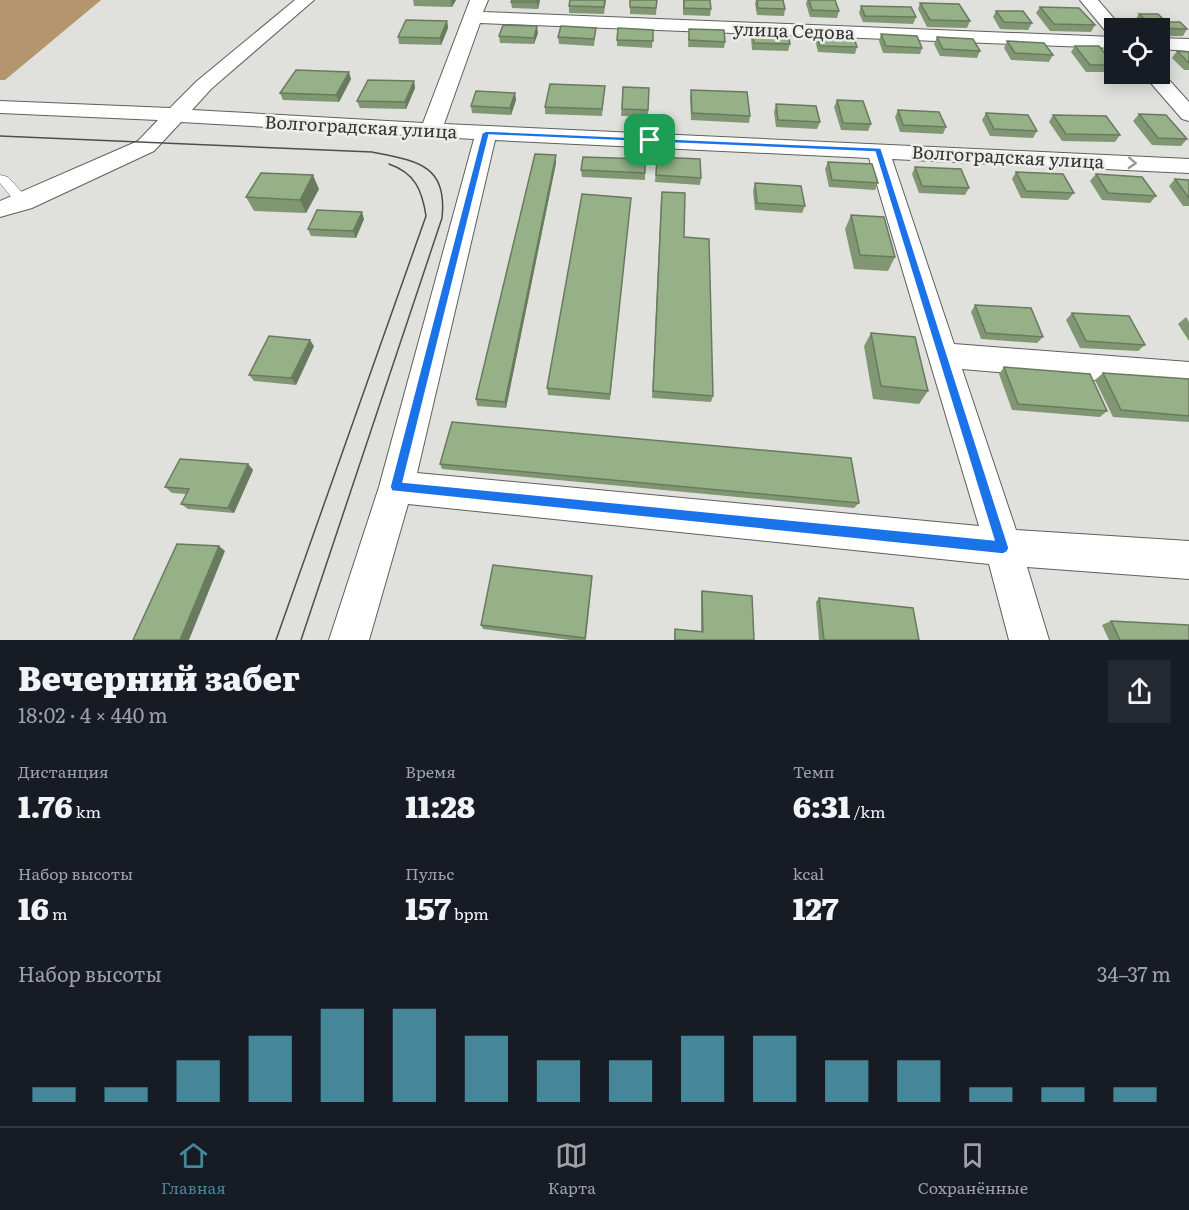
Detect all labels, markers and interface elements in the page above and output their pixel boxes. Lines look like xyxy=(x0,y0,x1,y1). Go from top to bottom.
street label: улица Седова xyxy=(733,14,855,46)
map controls xyxy=(1104,18,1170,84)
button: locate xyxy=(1104,18,1170,84)
street label: Волгоградская улица xyxy=(264,107,458,145)
pin xyxy=(624,114,675,165)
icon: arrive xyxy=(633,123,666,156)
street label: Волгоградская улица xyxy=(911,137,1105,175)
one-way arrow xyxy=(1127,156,1136,169)
text: Вечерний забег xyxy=(18,652,300,701)
button: share xyxy=(1108,660,1171,723)
text: 18:02 · 4 × 440 m xyxy=(18,699,168,729)
text: Дистанция xyxy=(18,759,109,783)
text: Время xyxy=(405,759,456,783)
text: Темп xyxy=(793,759,835,783)
text: 1.76 xyxy=(18,783,73,827)
text: 11:28 xyxy=(405,783,475,827)
text: 6:31 xyxy=(793,783,850,827)
text: km xyxy=(73,799,101,823)
text: /km xyxy=(850,799,885,823)
text: Набор высоты xyxy=(18,861,133,885)
text: Пульс xyxy=(405,861,454,885)
text: kcal xyxy=(793,861,824,885)
text: 16 xyxy=(18,885,49,929)
text: 157 xyxy=(405,885,451,929)
text: 127 xyxy=(793,885,838,929)
text: m xyxy=(49,901,68,925)
text: bpm xyxy=(451,901,489,925)
text: Набор высоты xyxy=(18,958,162,988)
text: 34–37 m xyxy=(1097,958,1171,988)
tab: Главная xyxy=(161,1139,226,1199)
tab: Карта xyxy=(548,1139,596,1199)
tab: Сохранённые xyxy=(918,1139,1028,1199)

